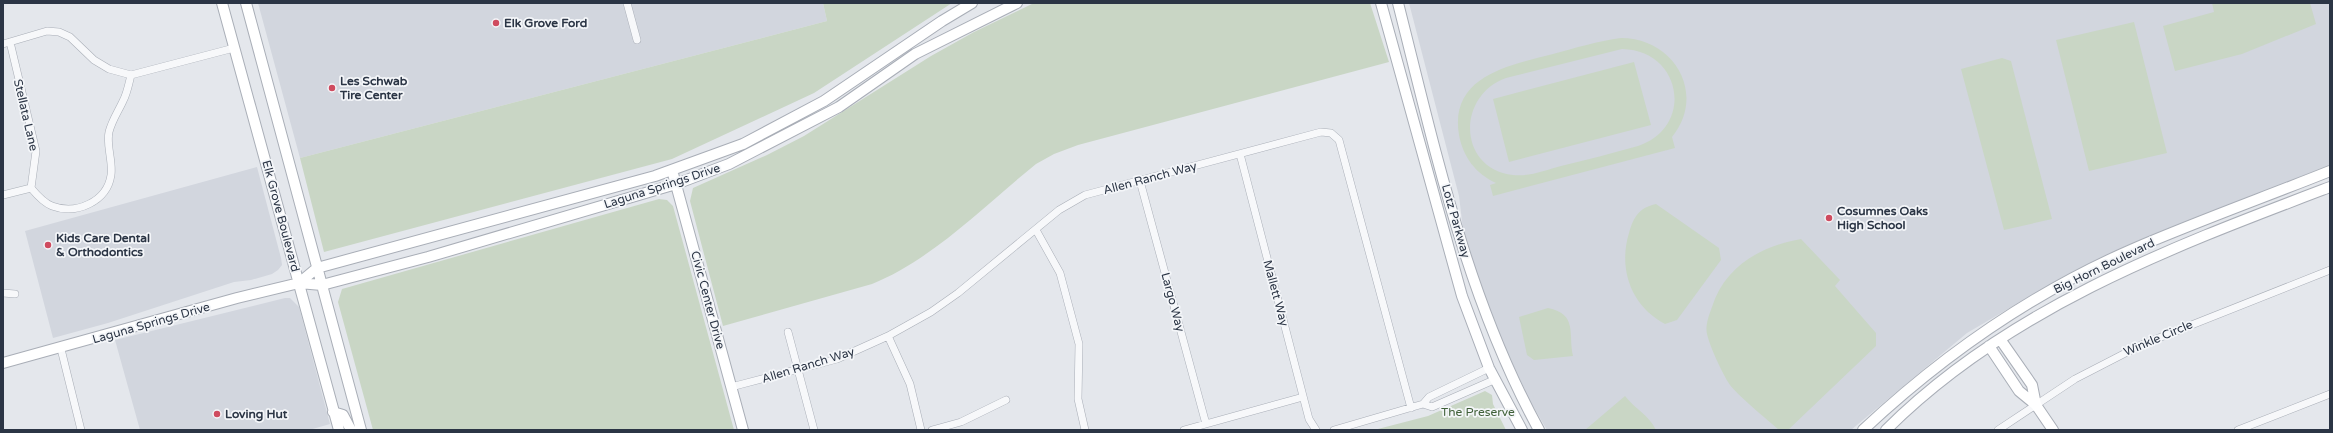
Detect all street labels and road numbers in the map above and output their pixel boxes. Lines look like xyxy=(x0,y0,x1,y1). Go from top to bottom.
street label: Stellata Lane xyxy=(11,78,41,152)
street label: Elk Grove Boulevard xyxy=(259,159,303,273)
street label: Allen Ranch Way xyxy=(1102,159,1199,197)
street label: Laguna Springs Drive xyxy=(602,161,722,211)
street label: Lotz Parkway xyxy=(1439,183,1473,260)
street label: Big Horn Boulevard xyxy=(2051,235,2157,297)
street label: Civic Center Drive xyxy=(688,249,728,351)
street label: Mallett Way xyxy=(1260,258,1292,328)
street label: Largo Way xyxy=(1158,271,1188,334)
street label: Laguna Springs Drive xyxy=(91,299,212,346)
street label: Winkle Circle xyxy=(2121,317,2195,359)
street label: Allen Ranch Way xyxy=(760,344,857,386)

